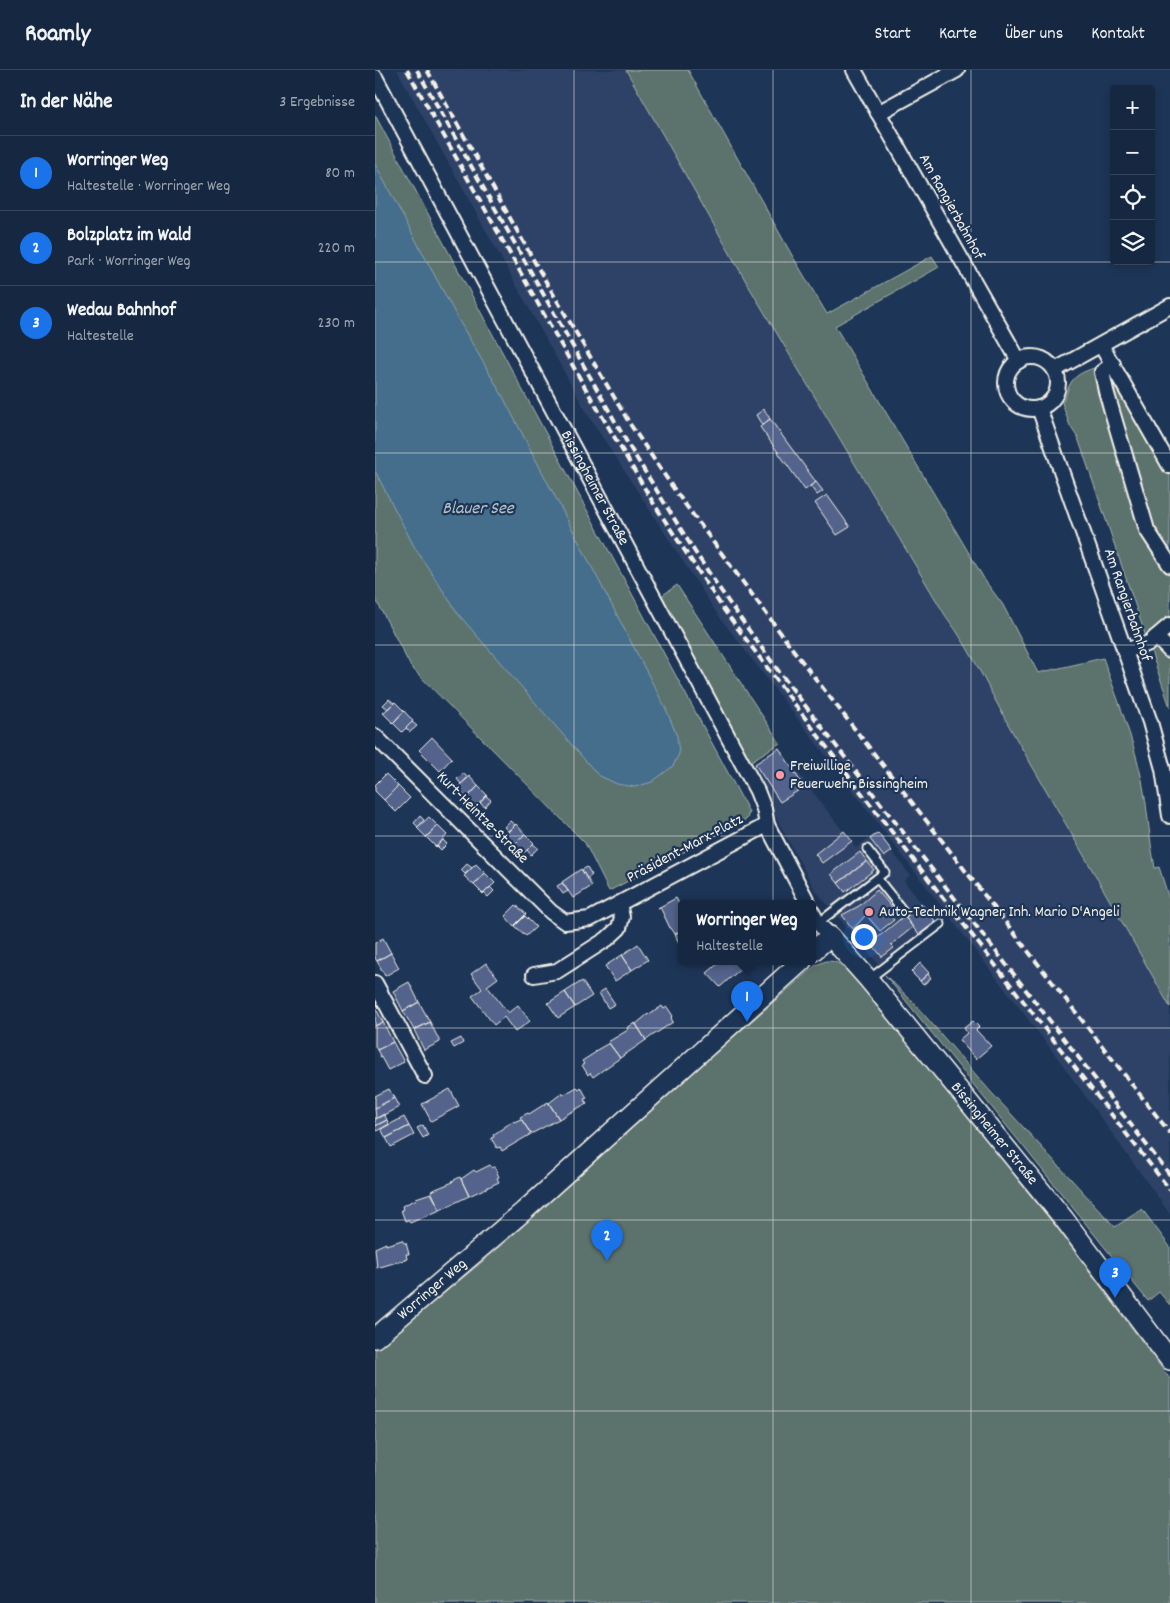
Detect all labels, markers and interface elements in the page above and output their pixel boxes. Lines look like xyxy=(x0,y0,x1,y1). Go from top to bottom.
text: Roamly xyxy=(25,18,91,52)
text: Start xyxy=(875,22,911,47)
text: Karte xyxy=(939,22,977,47)
text: Über uns xyxy=(1005,22,1063,47)
text: Kontakt xyxy=(1091,22,1145,47)
map controls xyxy=(1110,85,1155,265)
button: + xyxy=(1110,85,1155,130)
text: In der Nähe xyxy=(20,88,112,118)
text: 3 Ergebnisse xyxy=(279,91,355,114)
button: − xyxy=(1110,130,1155,175)
text: Worringer Weg xyxy=(67,148,168,175)
street label: Am Rangierbahnhof xyxy=(912,150,990,265)
text: 1 xyxy=(34,162,38,185)
text: 80 m xyxy=(325,162,355,185)
text: Haltestelle · Worringer Weg xyxy=(67,175,230,198)
button: locate xyxy=(1110,175,1155,220)
button: layers xyxy=(1110,220,1155,265)
text: Bolzplatz im Wald xyxy=(67,223,191,250)
text: 2 xyxy=(33,237,40,260)
text: 220 m xyxy=(318,237,355,260)
text: Park · Worringer Weg xyxy=(67,250,191,273)
text: Wedau Bahnhof xyxy=(67,298,176,325)
text: 3 xyxy=(32,312,40,335)
text: 230 m xyxy=(318,312,355,335)
text: Haltestelle xyxy=(67,325,134,348)
street label: Bissingheimer Straße xyxy=(555,426,635,549)
water label: Blauer See xyxy=(442,497,515,522)
street label: Am Rangierbahnhof xyxy=(1097,545,1157,665)
place label: Freiwillige Feuerwehr Bissingheim xyxy=(790,755,928,796)
street label: Kurt-Heintze-Straße xyxy=(430,766,534,870)
marker: Freiwillige Feuerwehr Bissingheim xyxy=(774,769,786,781)
street label: Präsident-Marx-Platz xyxy=(623,809,747,889)
popup xyxy=(678,900,816,965)
place label: Auto-Technik Wagner Inh. Mario D'Angeli xyxy=(879,901,1120,924)
marker: Auto-Technik Wagner Inh. Mario D'Angeli xyxy=(863,906,875,918)
text: Worringer Weg xyxy=(696,908,798,935)
your location xyxy=(851,924,877,950)
text: Haltestelle xyxy=(696,935,763,958)
pin: 1 xyxy=(731,981,763,1022)
street label: Bissingheimer Straße xyxy=(945,1077,1043,1190)
pin: 2 xyxy=(591,1220,623,1261)
street label: Worringer Weg xyxy=(392,1253,472,1326)
pin: 3 xyxy=(1099,1257,1131,1298)

